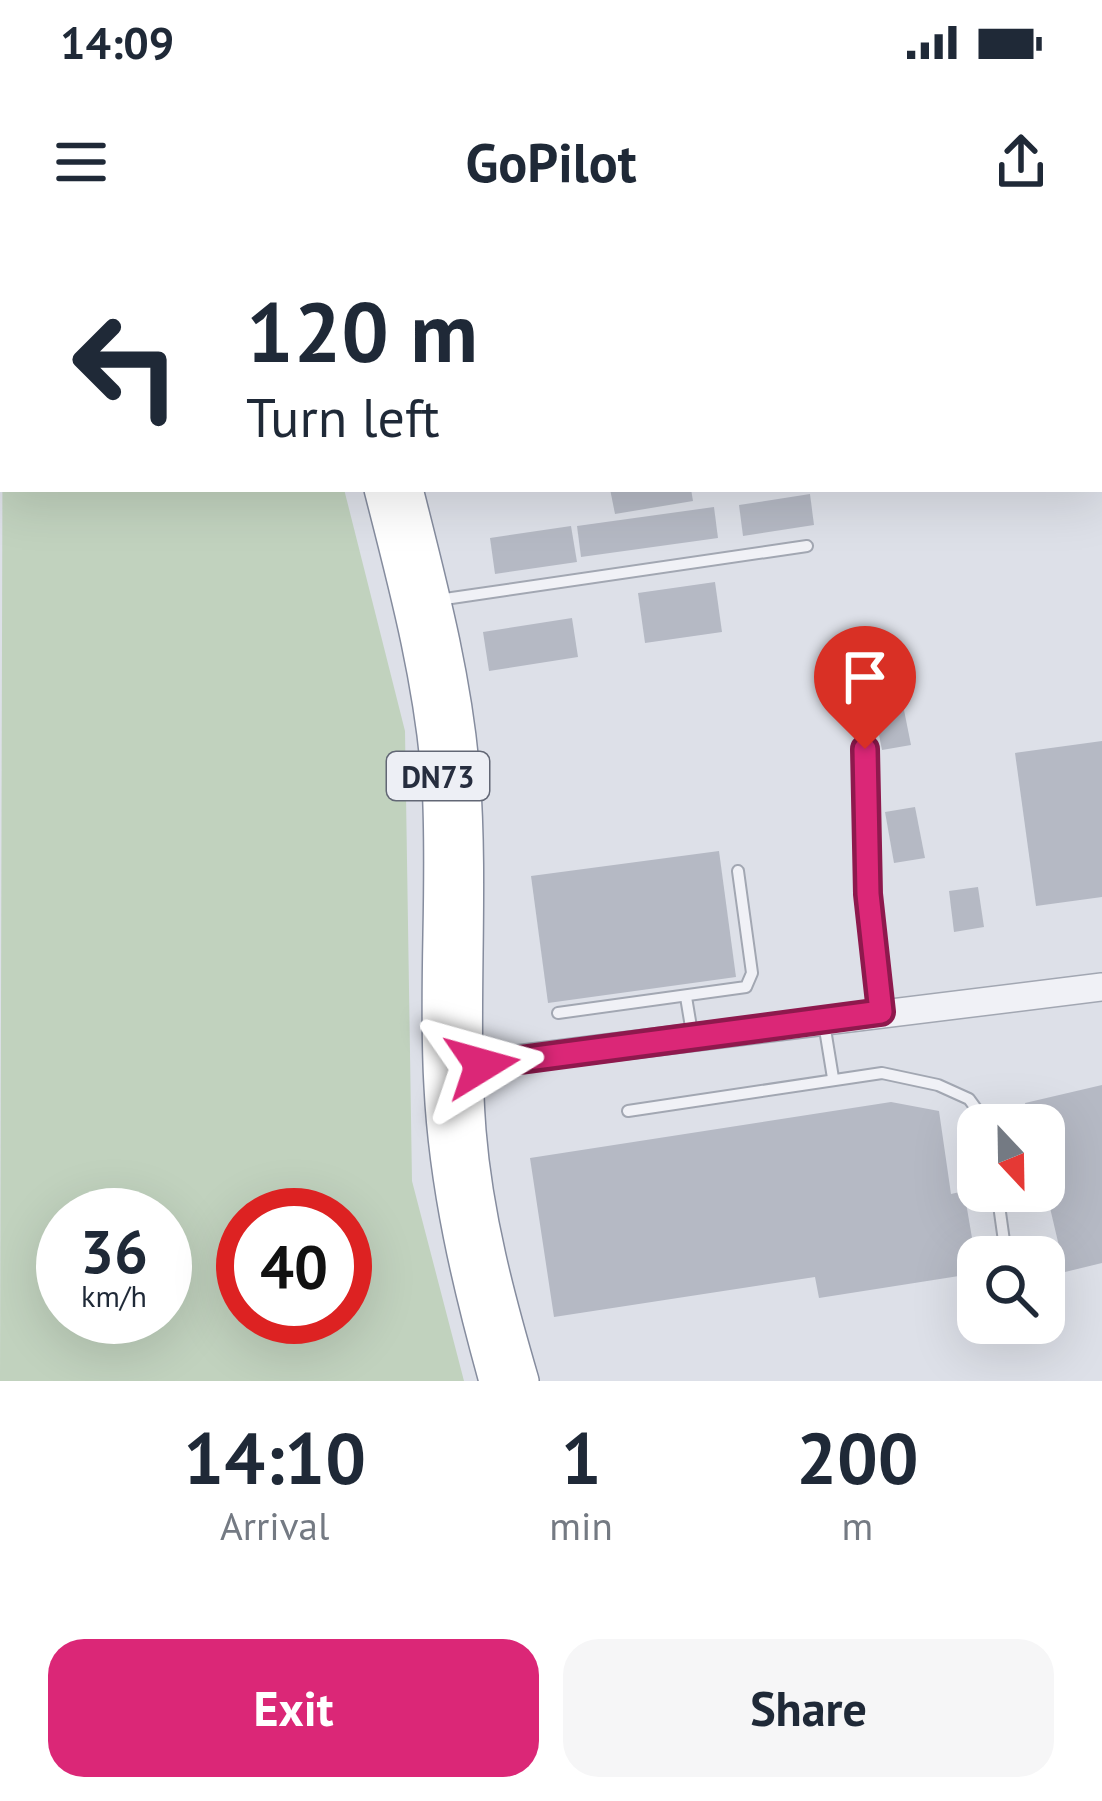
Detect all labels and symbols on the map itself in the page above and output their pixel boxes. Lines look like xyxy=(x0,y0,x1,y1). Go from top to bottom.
pin xyxy=(814,626,916,749)
road number: DN73 xyxy=(387,752,489,800)
position arrow xyxy=(419,1002,545,1128)
north arrow xyxy=(957,1104,1065,1212)
speed limit sign: 40 xyxy=(216,1188,372,1344)

